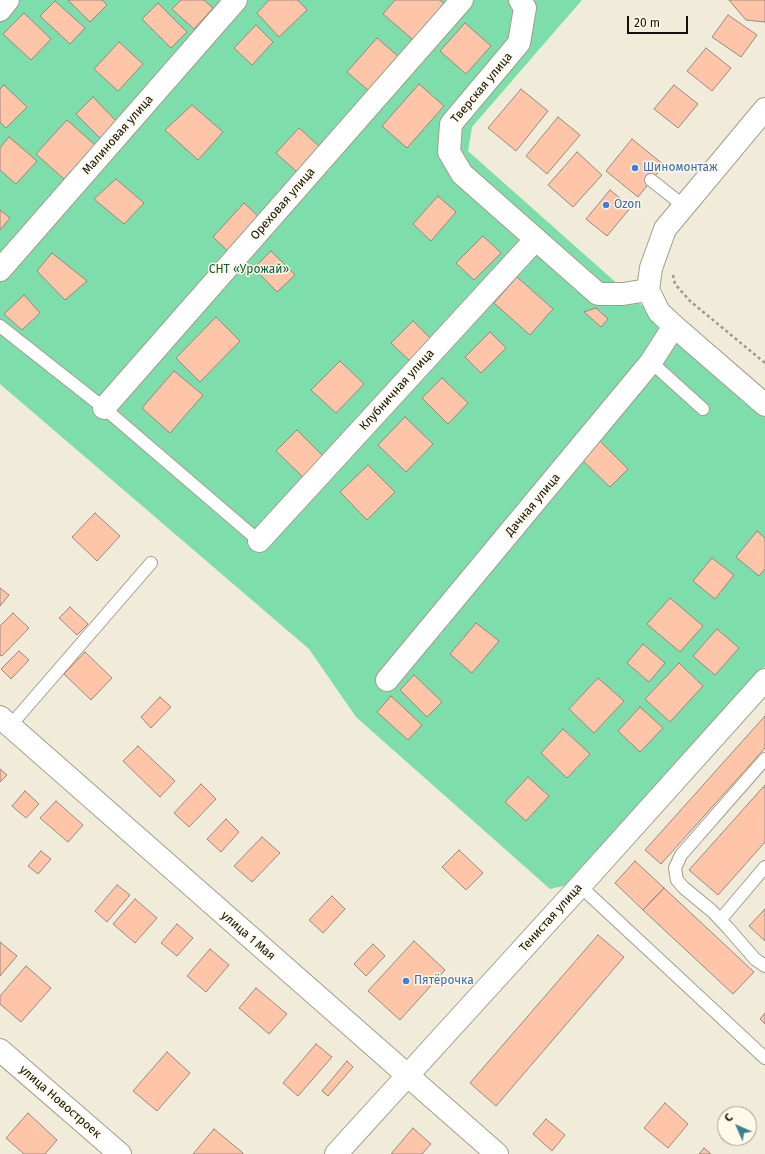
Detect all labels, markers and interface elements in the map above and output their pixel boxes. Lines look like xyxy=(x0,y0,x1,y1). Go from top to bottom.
scale bar xyxy=(629,8,690,34)
text: 20 m xyxy=(634,16,660,30)
street label: Тверская улица xyxy=(448,50,516,126)
street label: Малиновая улица xyxy=(80,92,156,178)
place label: Шиномонтаж xyxy=(643,161,718,175)
marker: Шиномонтаж xyxy=(630,163,640,173)
street label: Ореховая улица xyxy=(248,165,318,243)
place label: Ozon xyxy=(614,198,641,212)
marker: Ozon xyxy=(601,200,611,210)
park label: СНТ «Урожай» xyxy=(209,263,289,277)
street label: Клубничная улица xyxy=(357,346,437,434)
street label: Дачная улица xyxy=(503,471,563,539)
street label: Тенистая улица xyxy=(517,881,585,955)
street label: улица 1 Мая xyxy=(218,908,278,964)
place label: Пятёрочка xyxy=(414,974,474,988)
marker: Пятёрочка xyxy=(401,976,411,986)
street label: улица Новостроек xyxy=(16,1063,104,1141)
north arrow xyxy=(717,1106,757,1146)
text: С xyxy=(722,1111,736,1125)

